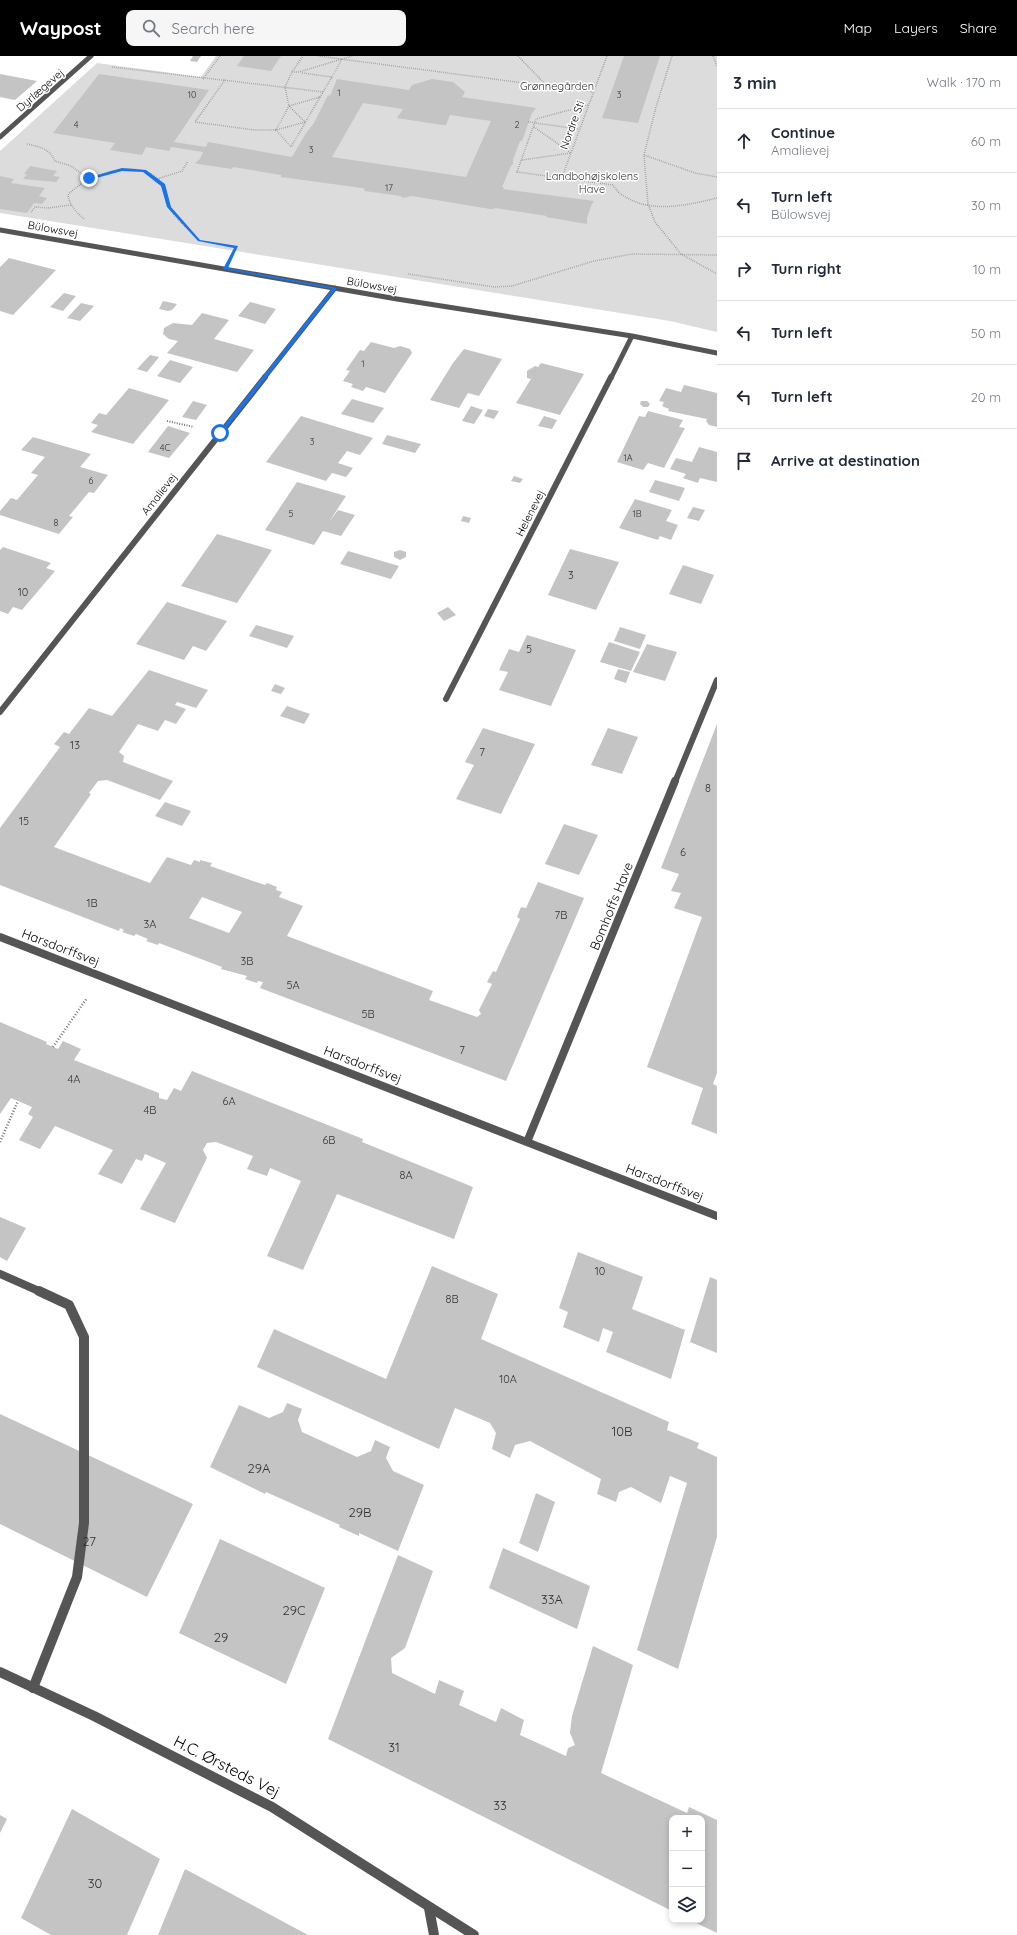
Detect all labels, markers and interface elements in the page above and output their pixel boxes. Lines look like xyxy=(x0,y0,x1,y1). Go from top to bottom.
search box xyxy=(126,10,406,46)
text: Waypost xyxy=(20,16,102,40)
icon: search xyxy=(140,17,162,39)
text: Search here xyxy=(172,19,254,38)
text: Map xyxy=(843,19,872,37)
text: Layers xyxy=(894,19,938,37)
text: Share xyxy=(960,19,997,37)
street label: Dyrlægevej xyxy=(13,65,67,115)
text: 3 min xyxy=(733,72,777,93)
text: Walk · 170 m xyxy=(926,74,1001,90)
park label: Grønnegården xyxy=(520,79,594,93)
house number: 1 xyxy=(337,87,341,98)
house number: 10 xyxy=(188,89,196,100)
house number: 3 xyxy=(617,89,622,100)
street label: Nordre Sti xyxy=(557,99,587,151)
house number: 4 xyxy=(74,119,79,130)
house number: 2 xyxy=(515,119,520,130)
text: Continue xyxy=(771,123,835,142)
icon: ahead xyxy=(733,130,755,152)
text: 60 m xyxy=(971,133,1001,149)
text: Amalievej xyxy=(771,142,830,158)
house number: 3 xyxy=(309,144,314,155)
route end xyxy=(80,169,98,187)
park label: Landbohøjskolens Have xyxy=(546,169,638,196)
house number: 17 xyxy=(385,182,393,193)
text: Turn left xyxy=(771,187,833,206)
icon: left xyxy=(733,194,755,216)
text: 30 m xyxy=(971,197,1001,213)
text: Bülowsvej xyxy=(771,206,831,222)
street label: Bülowsvej xyxy=(27,218,79,240)
icon: right xyxy=(733,258,755,280)
text: Turn right xyxy=(771,259,842,278)
text: 10 m xyxy=(973,261,1001,277)
street label: Bülowsvej xyxy=(346,274,398,296)
icon: left xyxy=(733,322,755,344)
text: Turn left xyxy=(771,323,833,342)
text: 50 m xyxy=(971,325,1001,341)
house number: 1 xyxy=(361,358,365,369)
icon: left xyxy=(733,386,755,408)
text: Turn left xyxy=(771,387,833,406)
text: 20 m xyxy=(971,389,1001,405)
route start xyxy=(211,424,229,442)
house number: 3 xyxy=(310,436,315,447)
house number: 4C xyxy=(160,442,170,453)
icon: arrive xyxy=(733,450,755,472)
text: Arrive at destination xyxy=(771,451,920,470)
house number: 1A xyxy=(623,452,633,463)
street label: Amalievej xyxy=(138,470,180,518)
house number: 6 xyxy=(89,475,94,486)
street label: Helenevej xyxy=(512,487,548,539)
house number: 5 xyxy=(289,508,294,519)
house number: 1B xyxy=(632,508,642,519)
house number: 8 xyxy=(54,517,59,528)
house number: 3 xyxy=(568,568,574,582)
house number: 10 xyxy=(18,585,28,599)
house number: 5 xyxy=(526,642,532,656)
house number: 13 xyxy=(70,738,80,752)
house number: 7 xyxy=(479,745,485,759)
house number: 8 xyxy=(705,781,711,795)
house number: 15 xyxy=(19,814,29,828)
house number: 6 xyxy=(680,845,686,859)
street label: Bomhoffs Have xyxy=(586,860,636,952)
house number: 1B xyxy=(86,896,98,910)
house number: 7B xyxy=(555,908,567,922)
house number: 3A xyxy=(144,917,156,931)
street label: Harsdorffsvej xyxy=(20,925,102,969)
house number: 3B xyxy=(241,954,253,968)
house number: 5A xyxy=(286,978,300,992)
house number: 5B xyxy=(361,1007,375,1021)
street label: Harsdorffsvej xyxy=(322,1042,404,1086)
house number: 7 xyxy=(459,1043,465,1057)
house number: 4A xyxy=(68,1072,80,1086)
house number: 6A xyxy=(222,1094,236,1108)
house number: 4B xyxy=(144,1103,156,1117)
house number: 6B xyxy=(322,1133,336,1147)
street label: Harsdorffsvej xyxy=(624,1160,706,1204)
house number: 8A xyxy=(399,1168,413,1182)
house number: 10 xyxy=(595,1264,605,1278)
house number: 8B xyxy=(445,1292,459,1306)
house number: 10A xyxy=(499,1372,517,1386)
house number: 10B xyxy=(611,1423,633,1439)
house number: 29A xyxy=(248,1460,271,1476)
house number: 29B xyxy=(349,1504,371,1520)
house number: 27 xyxy=(82,1533,96,1549)
house number: 33A xyxy=(541,1591,564,1607)
house number: 29C xyxy=(283,1602,306,1618)
house number: 29 xyxy=(214,1629,228,1645)
street label: H.C. Ørsteds Vej xyxy=(170,1731,284,1801)
house number: 31 xyxy=(388,1739,400,1755)
house number: 33 xyxy=(493,1797,507,1813)
map controls xyxy=(669,1815,705,1923)
button: + xyxy=(669,1815,705,1851)
button: − xyxy=(669,1851,705,1887)
house number: 30 xyxy=(88,1875,103,1891)
button: layers xyxy=(669,1887,705,1923)

